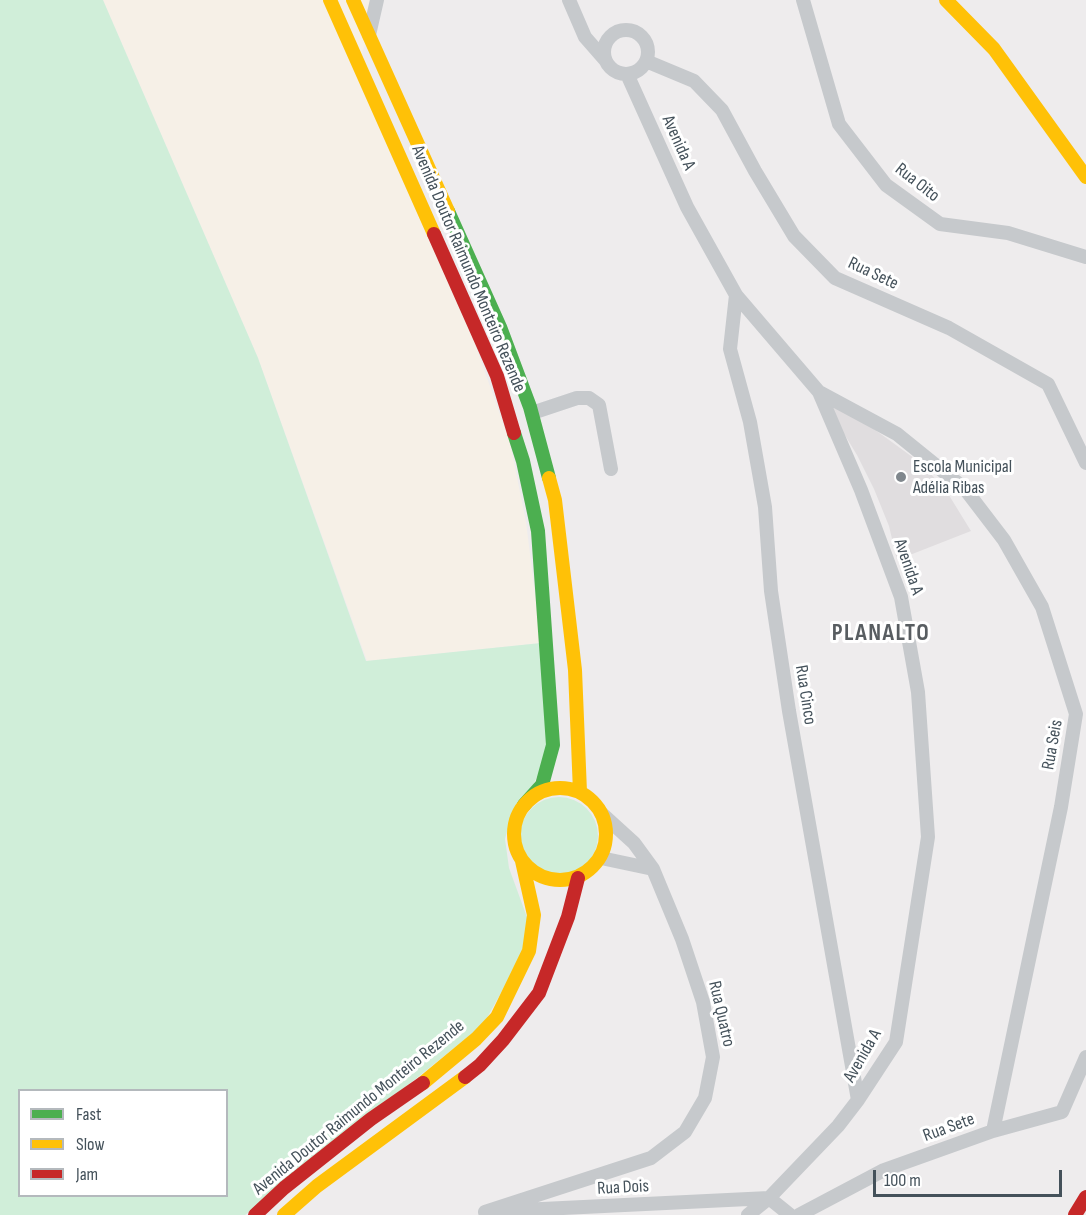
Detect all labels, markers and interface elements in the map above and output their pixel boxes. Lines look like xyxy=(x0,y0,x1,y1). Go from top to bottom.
street label: Avenida A xyxy=(656,112,700,174)
street label: Avenida Doutor Raimundo Monteiro Rezende xyxy=(406,142,530,396)
street label: Rua Oito xyxy=(890,159,944,207)
street label: Rua Sete xyxy=(844,253,902,295)
place label: Escola Municipal Adélia Ribas xyxy=(913,456,1012,498)
marker: Escola Municipal Adélia Ribas xyxy=(894,470,908,484)
street label: Avenida A xyxy=(888,536,928,598)
district label: PLANALTO xyxy=(832,620,930,648)
street label: Rua Cinco xyxy=(790,664,820,726)
street label: Rua Seis xyxy=(1038,718,1068,772)
street label: Rua Quatro xyxy=(703,979,739,1049)
street label: Avenida Doutor Raimundo Monteiro Rezende xyxy=(249,1016,469,1200)
street label: Avenida A xyxy=(839,1026,887,1086)
legend xyxy=(18,1089,228,1197)
text: Fast xyxy=(76,1104,101,1125)
street label: Rua Sete xyxy=(920,1109,978,1147)
text: Slow xyxy=(76,1134,105,1155)
scale bar xyxy=(876,1158,1065,1196)
text: Jam xyxy=(76,1164,98,1185)
text: 100 m xyxy=(884,1170,921,1191)
street label: Rua Dois xyxy=(597,1176,649,1200)

